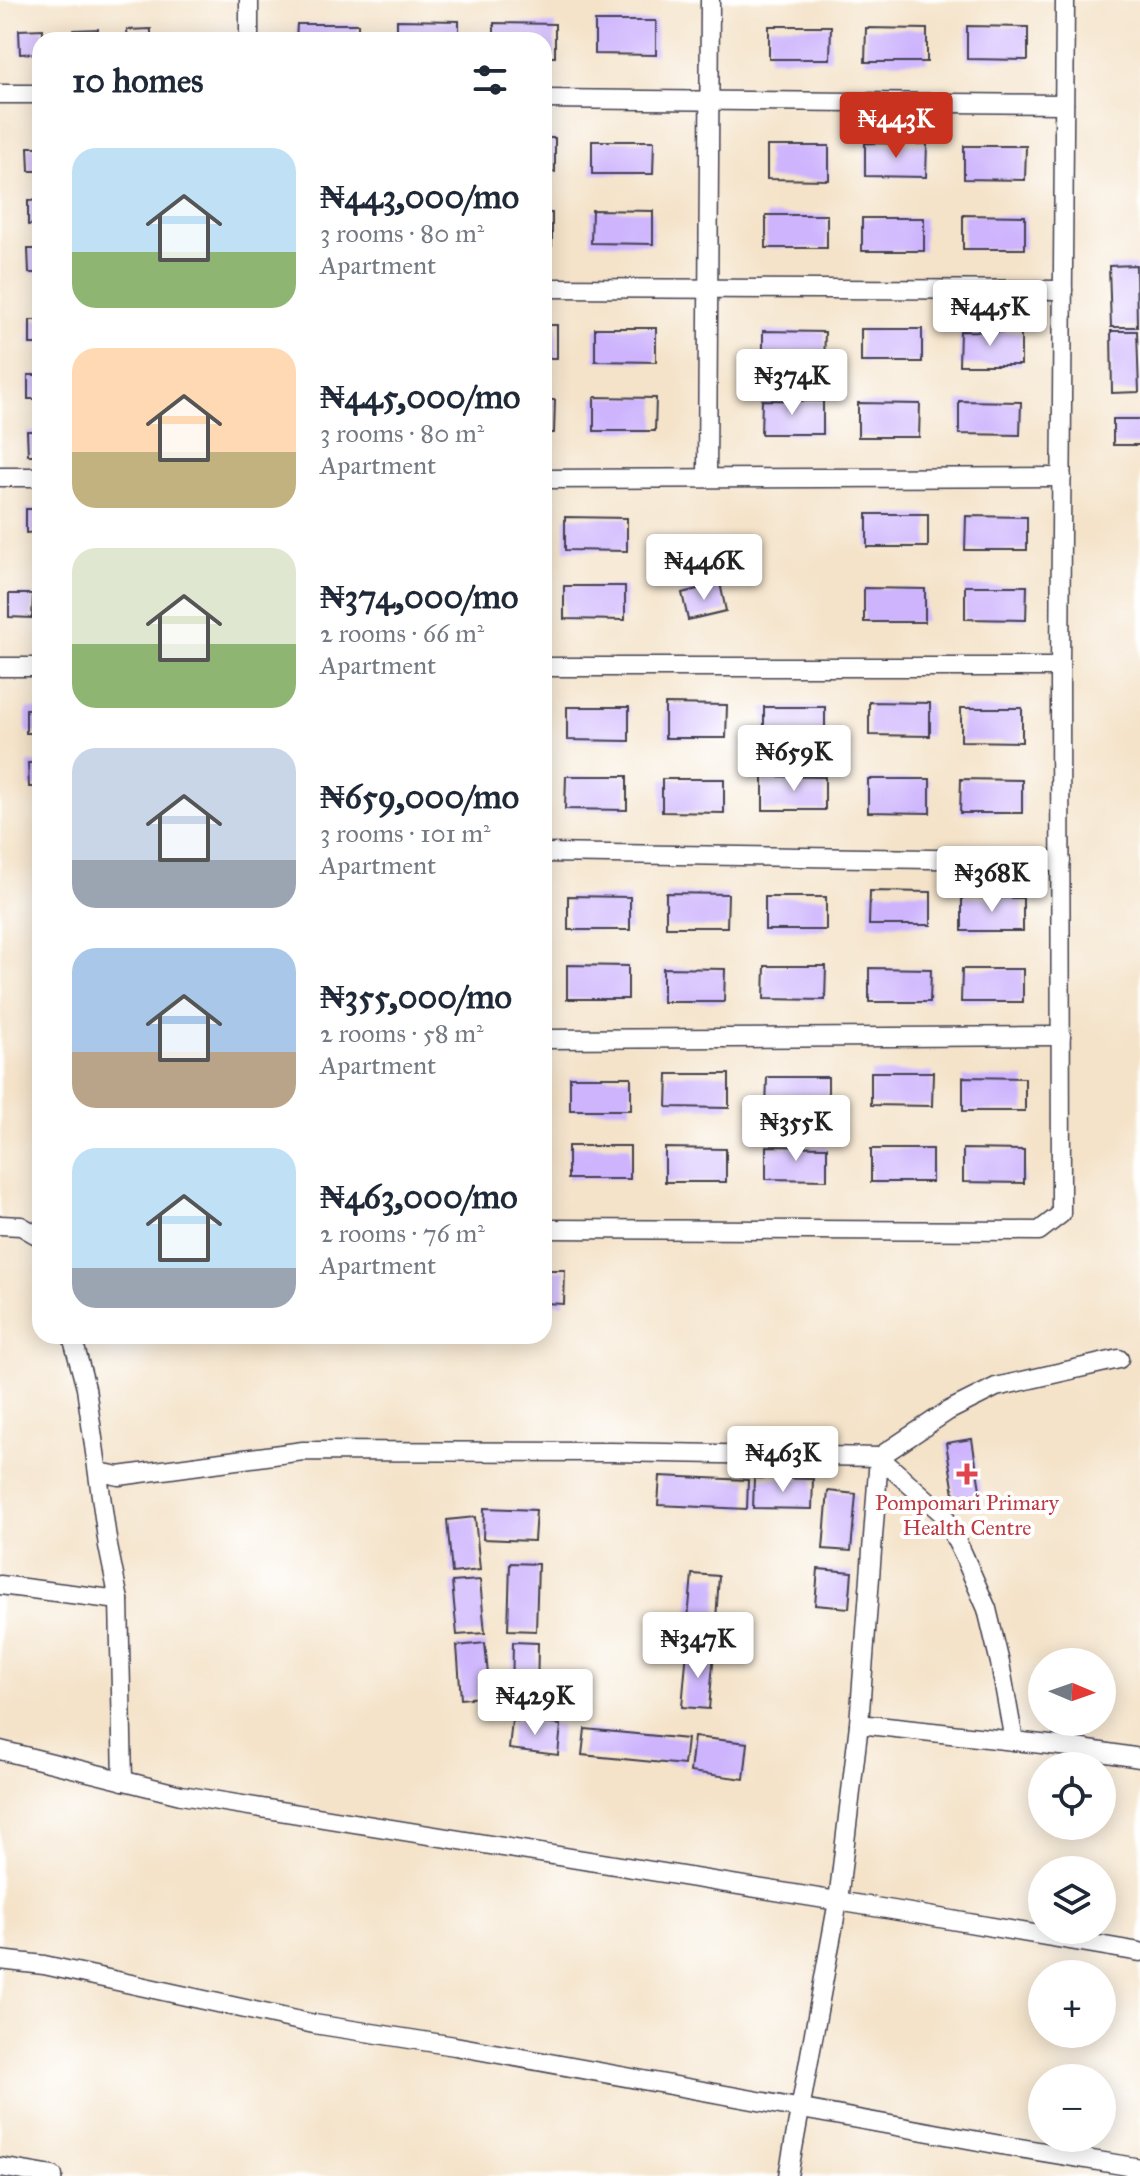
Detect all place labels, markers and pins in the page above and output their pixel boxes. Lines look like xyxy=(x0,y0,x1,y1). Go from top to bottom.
pin: ₦443K xyxy=(840,92,952,160)
pin: ₦445K xyxy=(934,280,1046,348)
pin: ₦374K xyxy=(736,349,848,417)
pin: ₦446K xyxy=(648,534,760,602)
pin: ₦659K xyxy=(738,725,850,793)
pin: ₦368K xyxy=(936,846,1048,914)
pin: ₦355K xyxy=(740,1095,852,1163)
pin: ₦463K xyxy=(727,1426,839,1494)
marker: Pompomari Primary Health Centre xyxy=(956,1463,978,1485)
place label: Pompomari Primary Health Centre xyxy=(875,1489,1060,1541)
pin: ₦347K xyxy=(642,1612,754,1680)
pin: ₦429K xyxy=(479,1669,591,1737)

